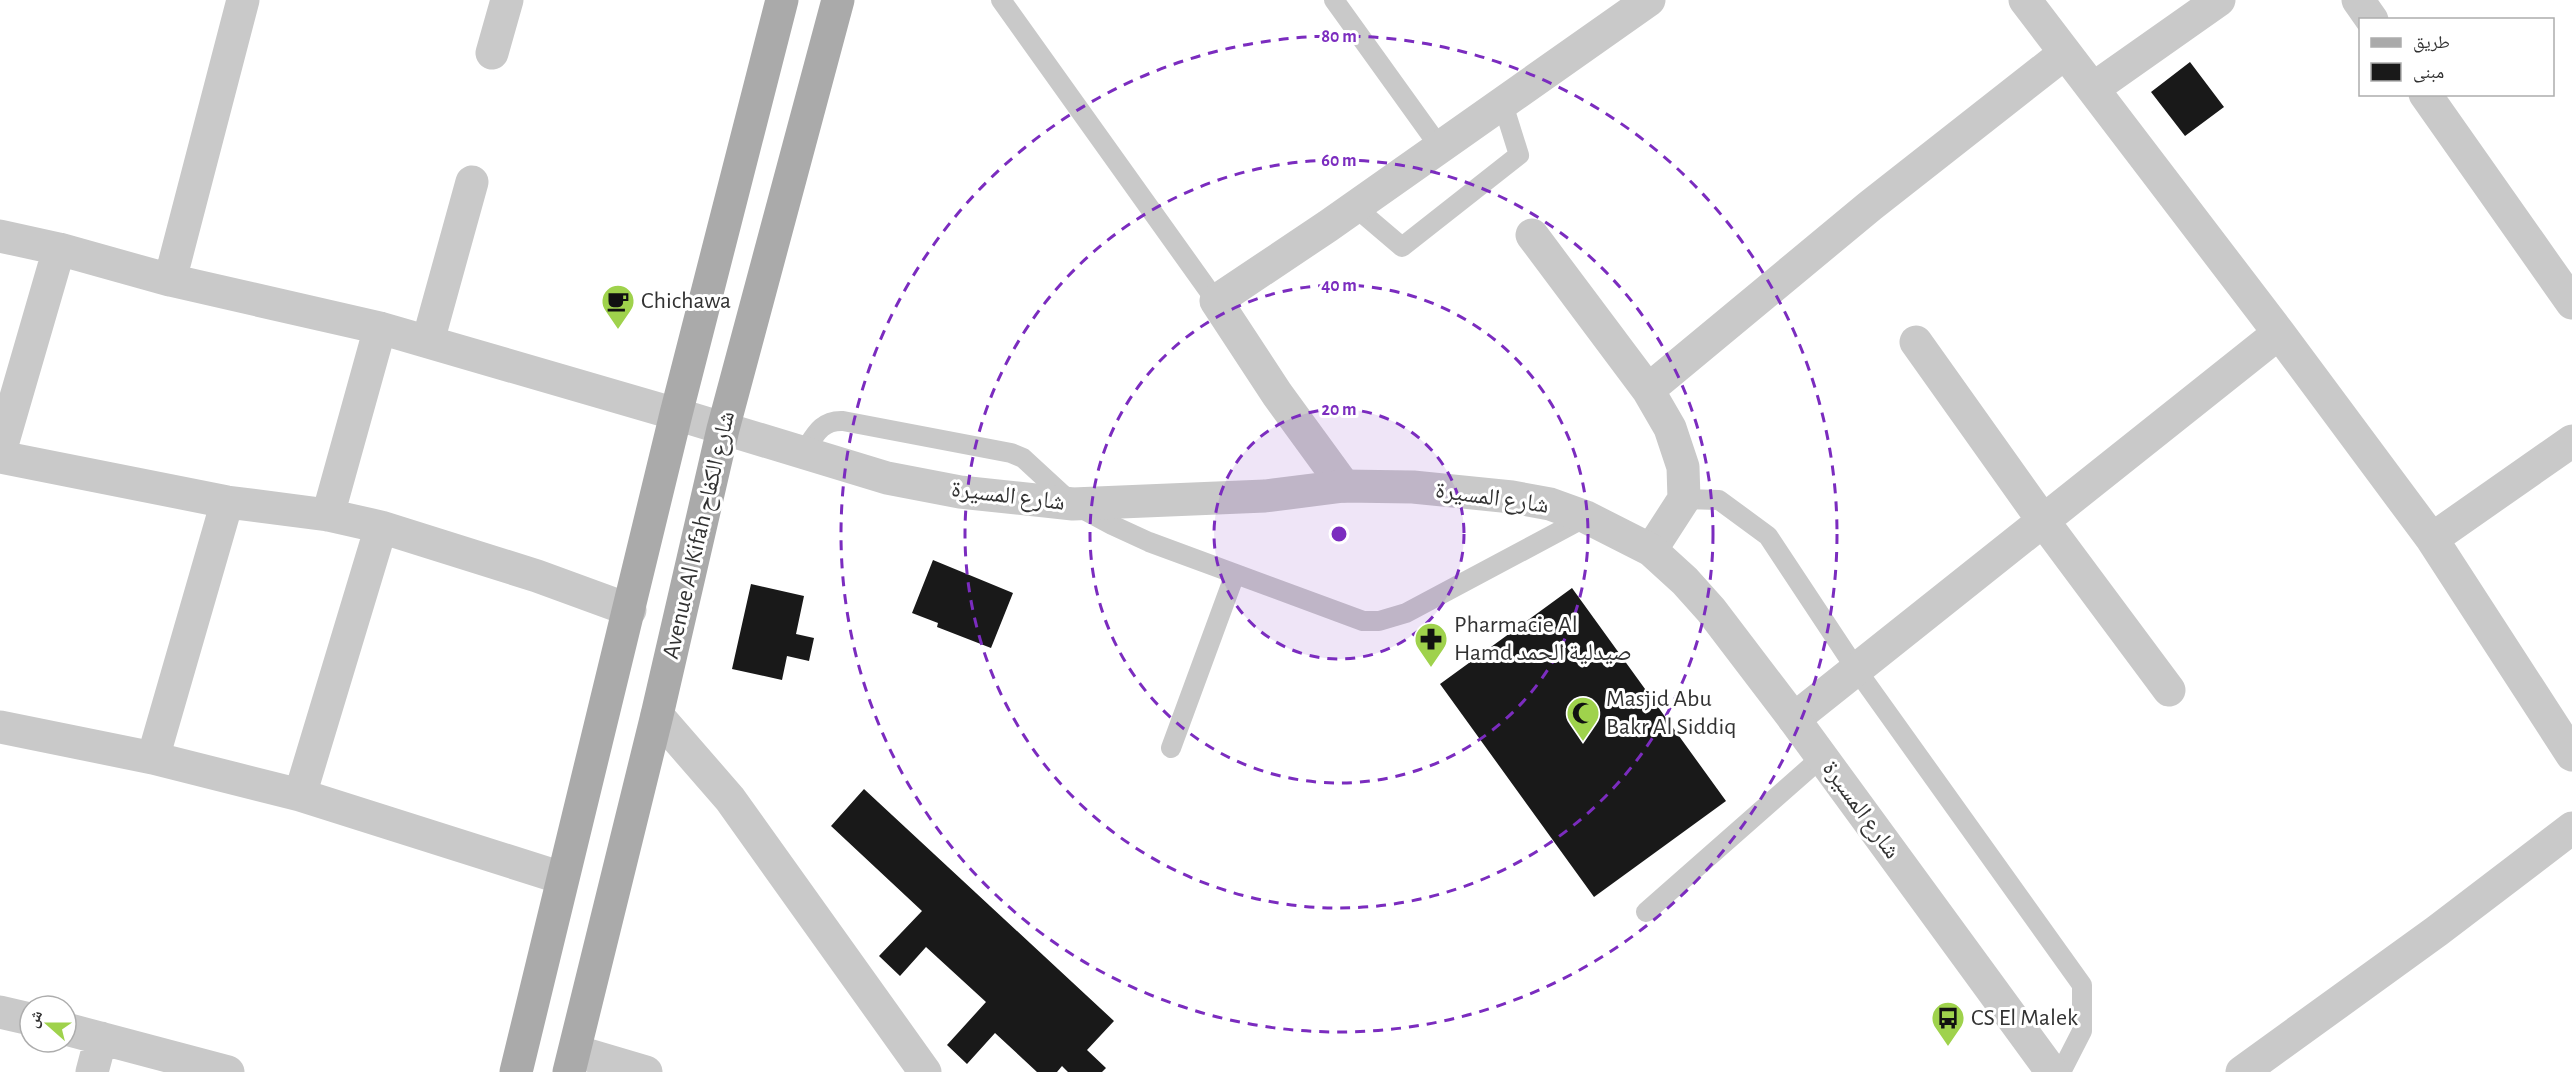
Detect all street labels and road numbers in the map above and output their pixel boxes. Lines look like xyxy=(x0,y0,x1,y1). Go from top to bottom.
street label: Avenue Al Kifah شارع الكفاح xyxy=(659,409,741,662)
street label: شارع المسيرة xyxy=(950,477,1066,517)
street label: شارع المسيرة xyxy=(1433,478,1550,520)
street label: شارع المسيرة xyxy=(1816,757,1904,864)

